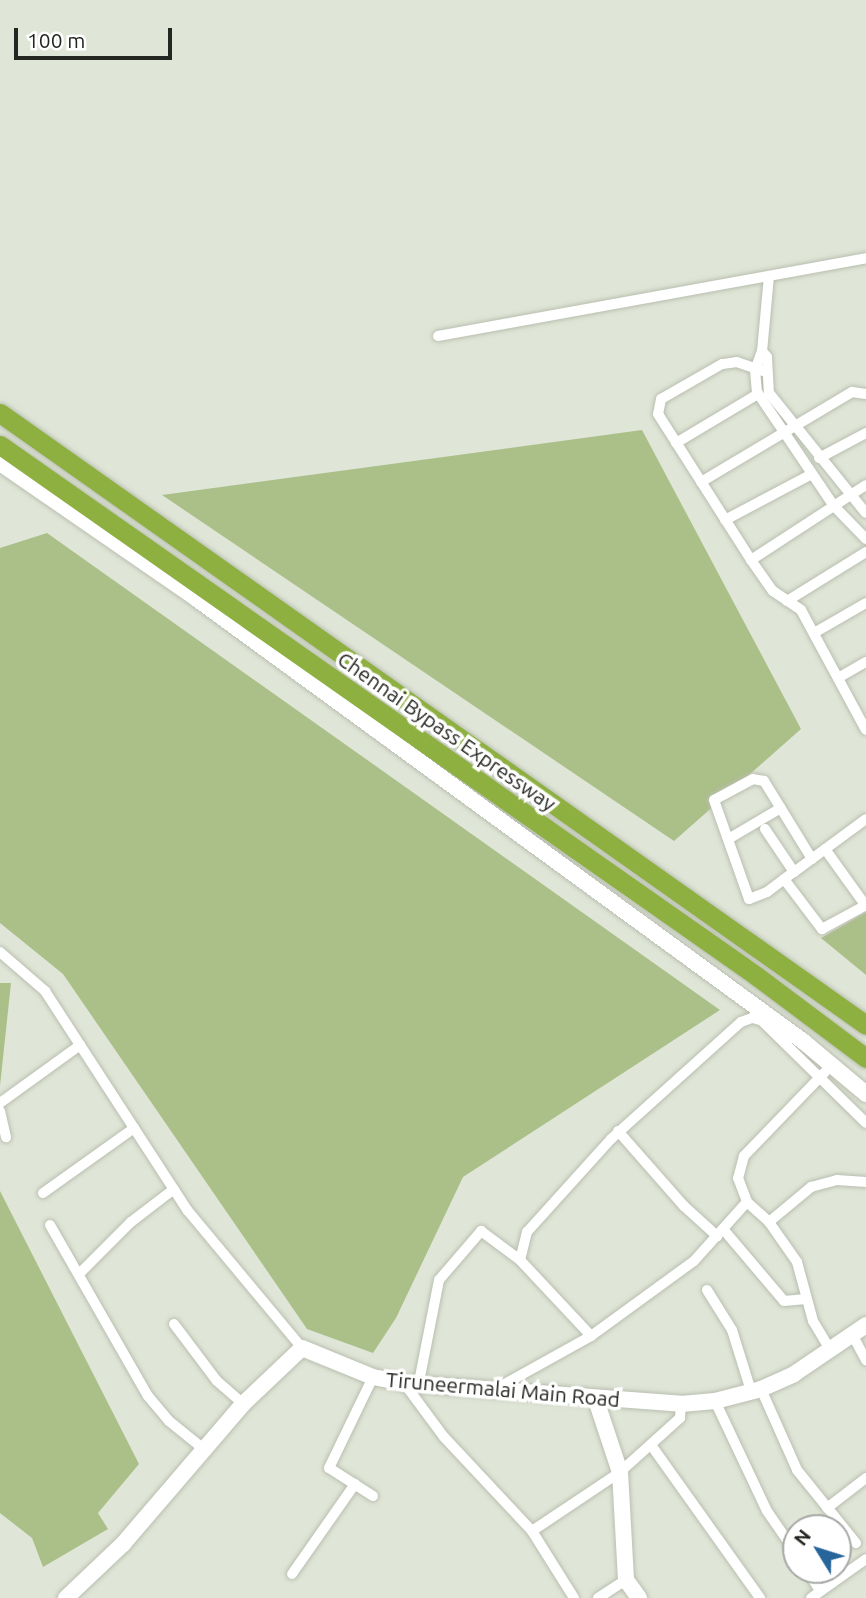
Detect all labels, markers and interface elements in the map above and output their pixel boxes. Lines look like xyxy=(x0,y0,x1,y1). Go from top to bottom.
scale bar xyxy=(18,14,175,58)
text: 100 m xyxy=(27,28,85,52)
street label: Chennai Bypass Expressway xyxy=(333,646,561,816)
street label: Tiruneermalai Main Road xyxy=(385,1366,621,1412)
north arrow xyxy=(782,1514,852,1584)
text: N xyxy=(789,1525,815,1550)

